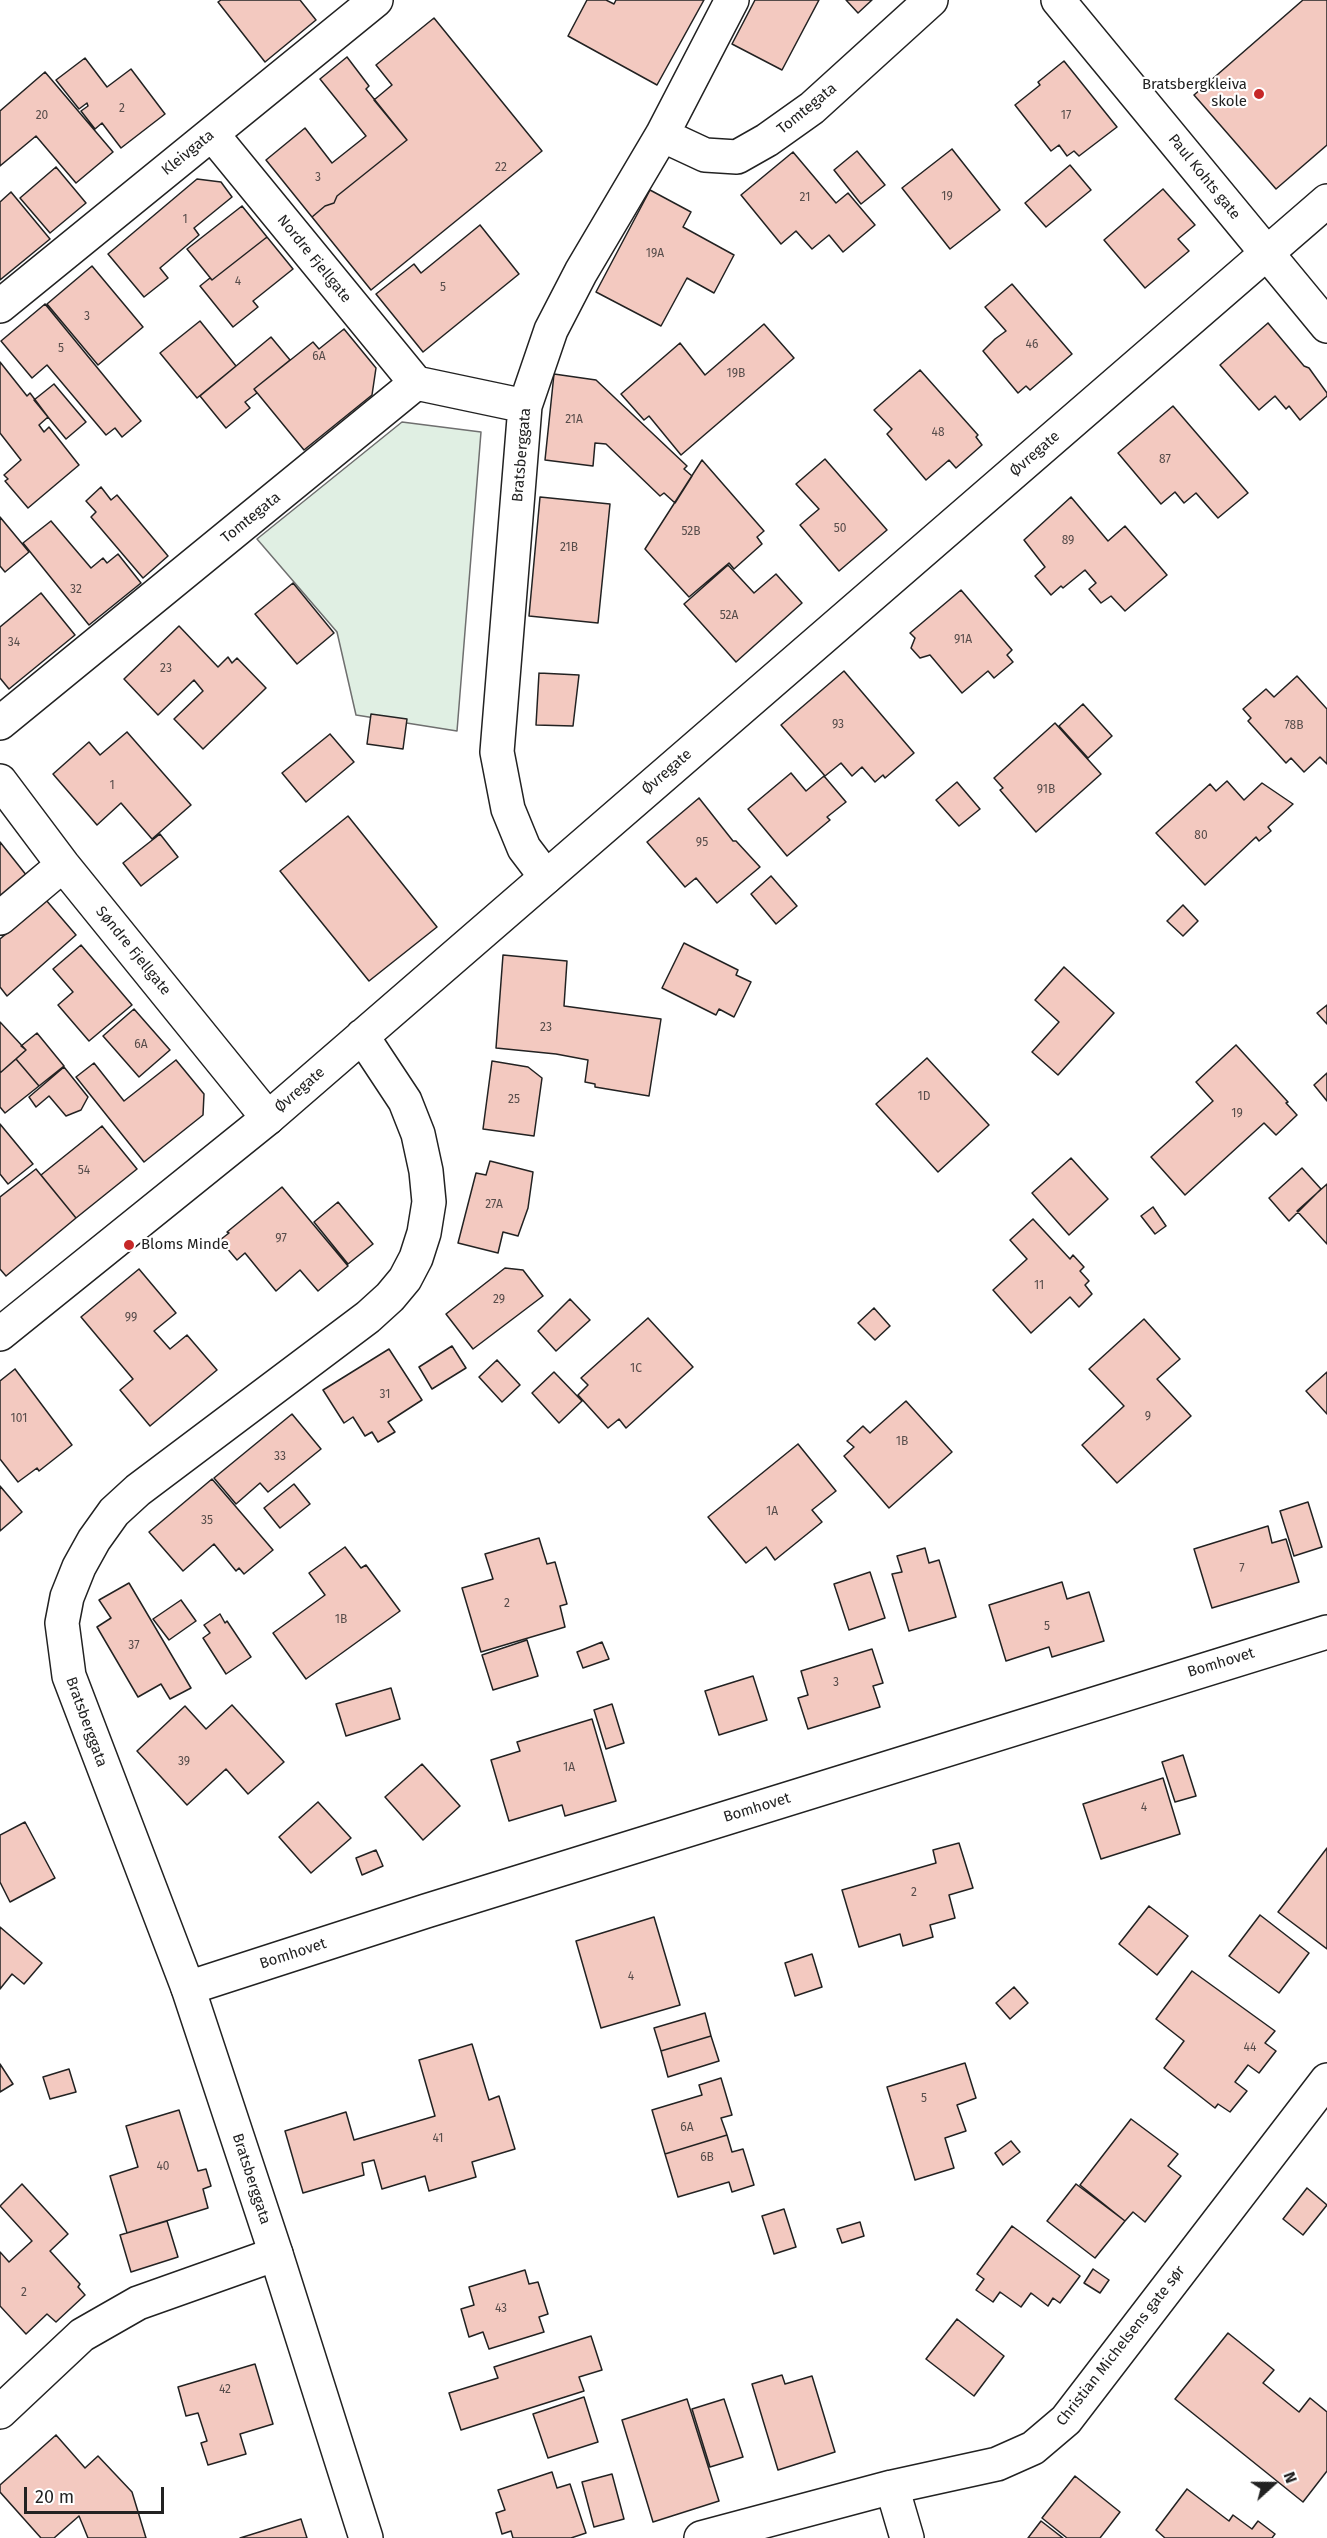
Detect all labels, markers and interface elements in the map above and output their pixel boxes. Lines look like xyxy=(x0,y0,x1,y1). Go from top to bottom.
place label: Bratsbergkleiva skole xyxy=(1142,76,1247,111)
street label: Tomtegata xyxy=(774,80,840,138)
marker: Bratsbergkleiva skole xyxy=(1252,87,1266,101)
house number: 2 xyxy=(119,102,125,116)
house number: 20 xyxy=(36,109,48,123)
house number: 17 xyxy=(1061,109,1071,123)
street label: Kleivgata xyxy=(158,126,218,180)
street label: Paul Kohts gate xyxy=(1164,131,1244,223)
house number: 22 xyxy=(495,161,507,175)
house number: 3 xyxy=(315,171,321,185)
house number: 19 xyxy=(941,190,953,204)
house number: 21 xyxy=(800,191,810,205)
street label: Nordre Fjellgate xyxy=(273,211,355,307)
house number: 1 xyxy=(182,213,188,227)
house number: 19A xyxy=(646,247,664,261)
house number: 4 xyxy=(235,275,241,289)
house number: 5 xyxy=(440,281,446,295)
house number: 3 xyxy=(84,310,90,324)
house number: 46 xyxy=(1026,338,1038,352)
house number: 5 xyxy=(58,342,64,356)
house number: 6A xyxy=(312,350,326,364)
house number: 19B xyxy=(727,367,745,381)
street label: Bratsberggata xyxy=(509,407,535,503)
house number: 21A xyxy=(565,413,583,427)
house number: 48 xyxy=(932,426,944,440)
street label: Øvregate xyxy=(1006,427,1064,481)
house number: 87 xyxy=(1159,453,1171,467)
street label: Tomtegata xyxy=(218,489,284,547)
house number: 50 xyxy=(834,522,846,536)
house number: 52B xyxy=(681,525,701,539)
house number: 89 xyxy=(1062,534,1074,548)
house number: 21B xyxy=(560,541,578,555)
house number: 32 xyxy=(70,583,82,597)
house number: 52A xyxy=(720,609,738,623)
house number: 91A xyxy=(954,633,972,647)
house number: 34 xyxy=(8,636,20,650)
house number: 23 xyxy=(160,662,172,676)
house number: 93 xyxy=(832,718,844,732)
house number: 78B xyxy=(1285,719,1303,733)
street label: Øvregate xyxy=(638,745,696,799)
house number: 1 xyxy=(109,779,115,793)
house number: 91B xyxy=(1037,783,1055,797)
house number: 80 xyxy=(1194,829,1208,843)
house number: 95 xyxy=(696,836,708,850)
street label: Søndre Fjellgate xyxy=(92,903,174,999)
house number: 23 xyxy=(540,1021,552,1035)
house number: 6A xyxy=(134,1038,148,1052)
street label: Øvregate xyxy=(271,1063,329,1117)
house number: 1D xyxy=(918,1090,930,1104)
house number: 25 xyxy=(508,1093,520,1107)
house number: 19 xyxy=(1231,1107,1243,1121)
house number: 54 xyxy=(78,1164,90,1178)
house number: 27A xyxy=(485,1198,503,1212)
house number: 97 xyxy=(275,1232,287,1246)
place label: Bloms Minde xyxy=(141,1236,229,1254)
marker: Bloms Minde xyxy=(122,1238,136,1252)
house number: 11 xyxy=(1034,1279,1044,1293)
house number: 29 xyxy=(493,1293,505,1307)
house number: 99 xyxy=(125,1311,137,1325)
house number: 1C xyxy=(630,1362,642,1376)
house number: 31 xyxy=(380,1388,390,1402)
house number: 9 xyxy=(1145,1410,1151,1424)
house number: 101 xyxy=(11,1412,27,1426)
house number: 1B xyxy=(896,1435,908,1449)
house number: 33 xyxy=(274,1450,286,1464)
house number: 1A xyxy=(766,1505,778,1519)
house number: 35 xyxy=(201,1514,213,1528)
house number: 7 xyxy=(1239,1562,1245,1576)
house number: 2 xyxy=(504,1597,510,1611)
house number: 1B xyxy=(335,1613,347,1627)
house number: 5 xyxy=(1044,1620,1050,1634)
house number: 37 xyxy=(128,1639,140,1653)
street label: Bomhovet xyxy=(1185,1644,1257,1682)
street label: Bratsberggata xyxy=(61,1674,111,1770)
house number: 3 xyxy=(833,1676,839,1690)
house number: 39 xyxy=(178,1755,190,1769)
house number: 1A xyxy=(563,1761,575,1775)
street label: Bomhovet xyxy=(721,1789,793,1827)
house number: 4 xyxy=(1141,1801,1147,1815)
house number: 2 xyxy=(911,1886,917,1900)
street label: Bomhovet xyxy=(257,1935,329,1973)
house number: 4 xyxy=(628,1970,634,1984)
house number: 44 xyxy=(1244,2041,1256,2055)
house number: 5 xyxy=(921,2092,927,2106)
house number: 6A xyxy=(680,2121,694,2135)
street label: Bratsberggata xyxy=(228,2131,274,2227)
house number: 41 xyxy=(433,2132,443,2146)
house number: 6B xyxy=(700,2151,714,2165)
house number: 40 xyxy=(156,2160,170,2174)
street label: Christian Michelsens gate sør xyxy=(1053,2262,1189,2430)
house number: 2 xyxy=(21,2286,27,2300)
house number: 43 xyxy=(495,2302,507,2316)
house number: 42 xyxy=(219,2383,231,2397)
north arrow xyxy=(1243,2454,1303,2514)
text: N xyxy=(1279,2469,1301,2486)
scale bar xyxy=(27,2475,166,2513)
text: 20 m xyxy=(35,2486,74,2508)

